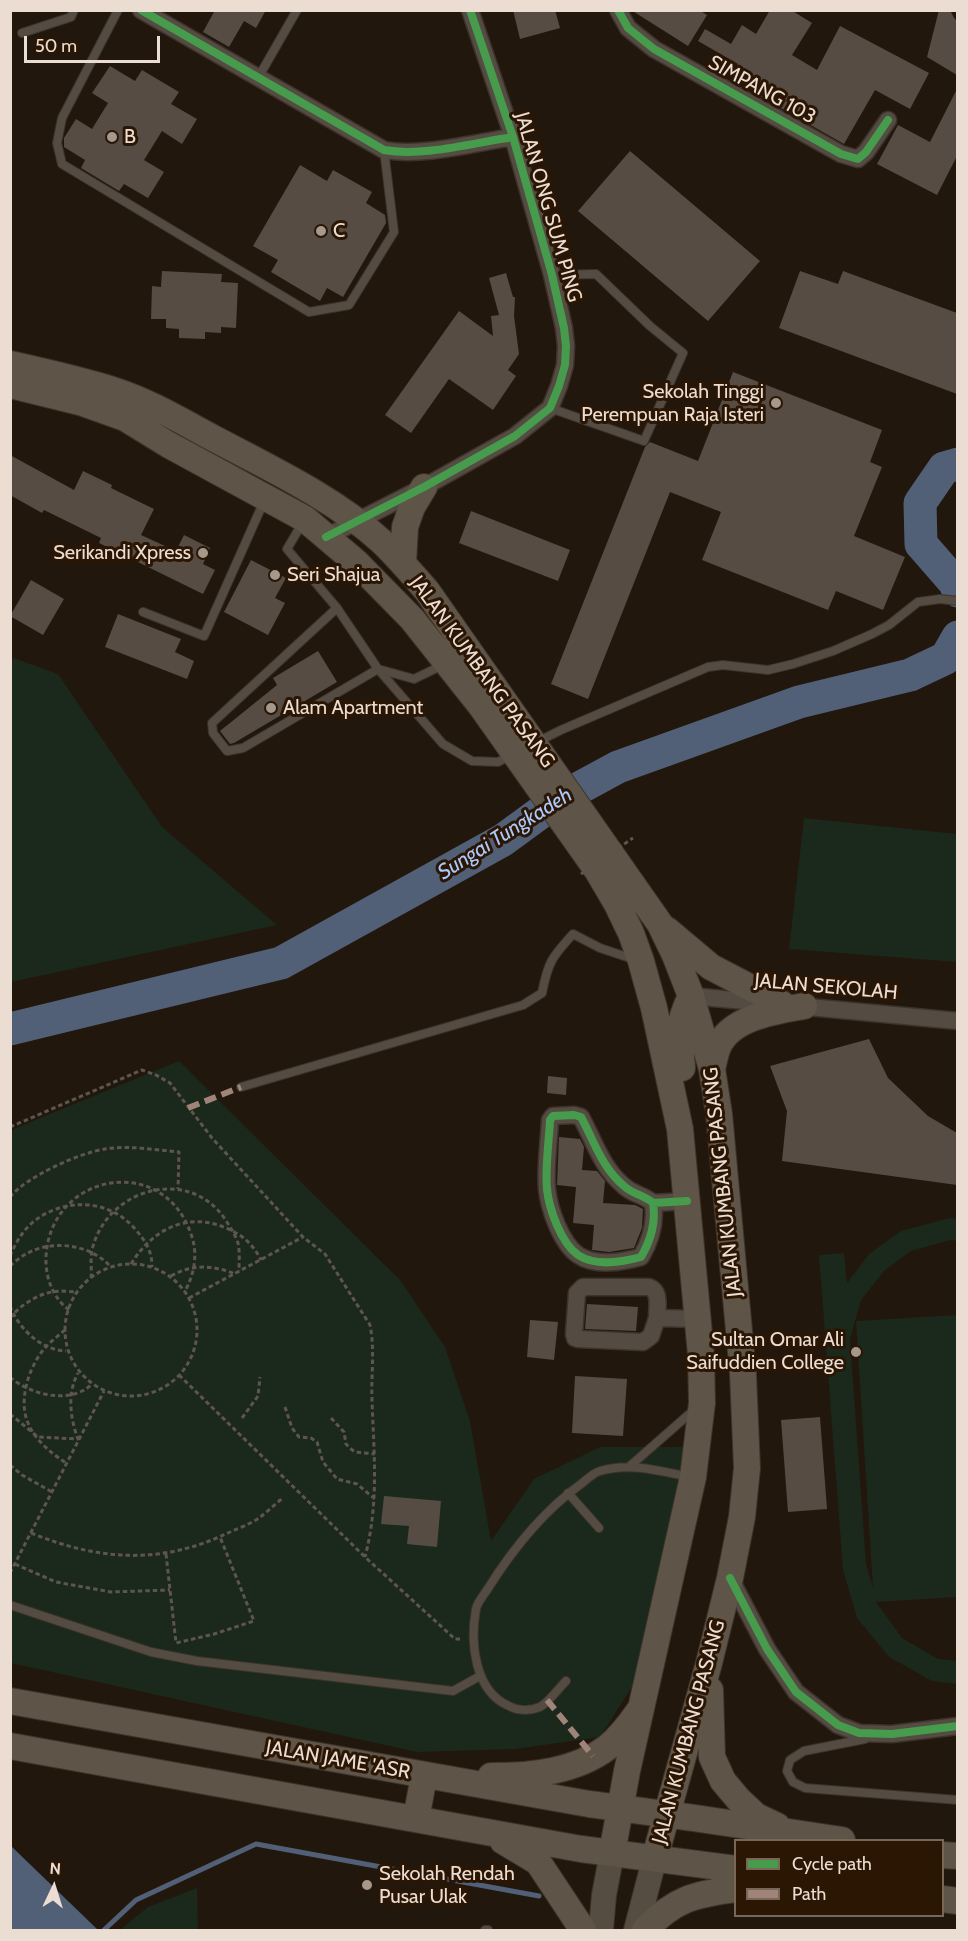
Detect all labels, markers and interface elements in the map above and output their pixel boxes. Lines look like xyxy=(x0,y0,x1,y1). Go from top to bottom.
scale bar xyxy=(27,24,164,62)
text: 50 m xyxy=(35,35,77,57)
street label: SIMPANG 103 xyxy=(704,51,820,129)
street label: JALAN ONG SUM PING xyxy=(509,109,587,305)
place label: B xyxy=(124,125,136,149)
marker: B xyxy=(105,130,119,144)
place label: C xyxy=(333,219,345,243)
marker: C xyxy=(314,224,328,238)
place label: Sekolah Tinggi Perempuan Raja Isteri xyxy=(581,380,764,427)
marker: Sekolah Tinggi Perempuan Raja Isteri xyxy=(769,396,783,410)
place label: Serikandi Xpress xyxy=(53,541,191,565)
marker: Serikandi Xpress xyxy=(196,546,210,560)
place label: Seri Shajua xyxy=(287,563,380,587)
marker: Seri Shajua xyxy=(268,568,282,582)
street label: JALAN KUMBANG PASANG xyxy=(404,572,560,772)
place label: Alam Apartment xyxy=(283,696,423,720)
marker: Alam Apartment xyxy=(264,701,278,715)
water label: Sungai Tungkadeh xyxy=(433,783,577,885)
street label: JALAN SEKOLAH xyxy=(753,969,899,1005)
street label: JALAN KUMBANG PASANG xyxy=(699,1066,747,1298)
place label: Sultan Omar Ali Saifuddien College xyxy=(686,1328,844,1375)
marker: Sultan Omar Ali Saifuddien College xyxy=(849,1345,863,1359)
street label: JALAN KUMBANG PASANG xyxy=(648,1617,730,1847)
street label: JALAN JAME 'ASR xyxy=(264,1735,412,1785)
legend xyxy=(734,1839,944,1917)
text: Cycle path xyxy=(792,1853,872,1875)
north arrow xyxy=(24,1857,84,1917)
text: N xyxy=(49,1859,62,1878)
place label: Sekolah Rendah Pusar Ulak xyxy=(379,1862,515,1909)
marker: Sekolah Rendah Pusar Ulak xyxy=(360,1878,374,1892)
text: Path xyxy=(792,1883,826,1905)

